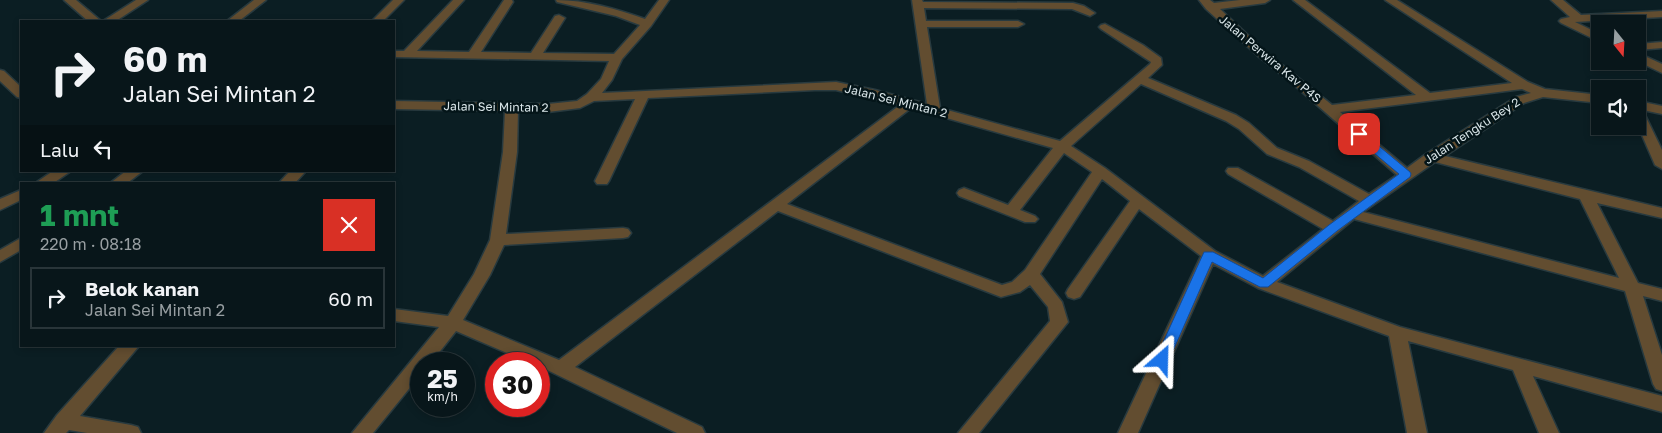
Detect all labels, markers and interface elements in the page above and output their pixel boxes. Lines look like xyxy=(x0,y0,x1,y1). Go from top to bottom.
street label: Jalan Perwira Kav P4S xyxy=(1216,12,1325,106)
north arrow xyxy=(1591,15,1646,70)
map controls xyxy=(1591,15,1646,135)
text: 60 m xyxy=(123,38,207,80)
icon: right xyxy=(40,40,105,105)
text: Jalan Sei Mintan 2 xyxy=(123,80,316,107)
button: sound xyxy=(1591,80,1646,135)
street label: Jalan Sei Mintan 2 xyxy=(843,81,949,121)
street label: Jalan Tengku Bey 2 xyxy=(1421,94,1522,167)
street label: Jalan Sei Mintan 2 xyxy=(443,98,549,115)
pin xyxy=(1338,113,1380,155)
icon: arrive xyxy=(1345,120,1373,148)
icon: left xyxy=(89,135,117,163)
text: Lalu xyxy=(40,138,79,161)
text: 1 mnt xyxy=(40,197,119,233)
button: close xyxy=(323,199,375,251)
text: 220 m · 08:18 xyxy=(40,234,141,254)
text: Belok kanan xyxy=(85,277,199,300)
icon: right xyxy=(42,284,70,312)
text: 60 m xyxy=(328,287,373,310)
text: Jalan Sei Mintan 2 xyxy=(85,300,225,320)
position arrow xyxy=(1135,333,1187,385)
speed limit sign: 30 xyxy=(485,352,550,417)
text: 25 xyxy=(427,363,458,394)
text: km/h xyxy=(427,389,458,404)

